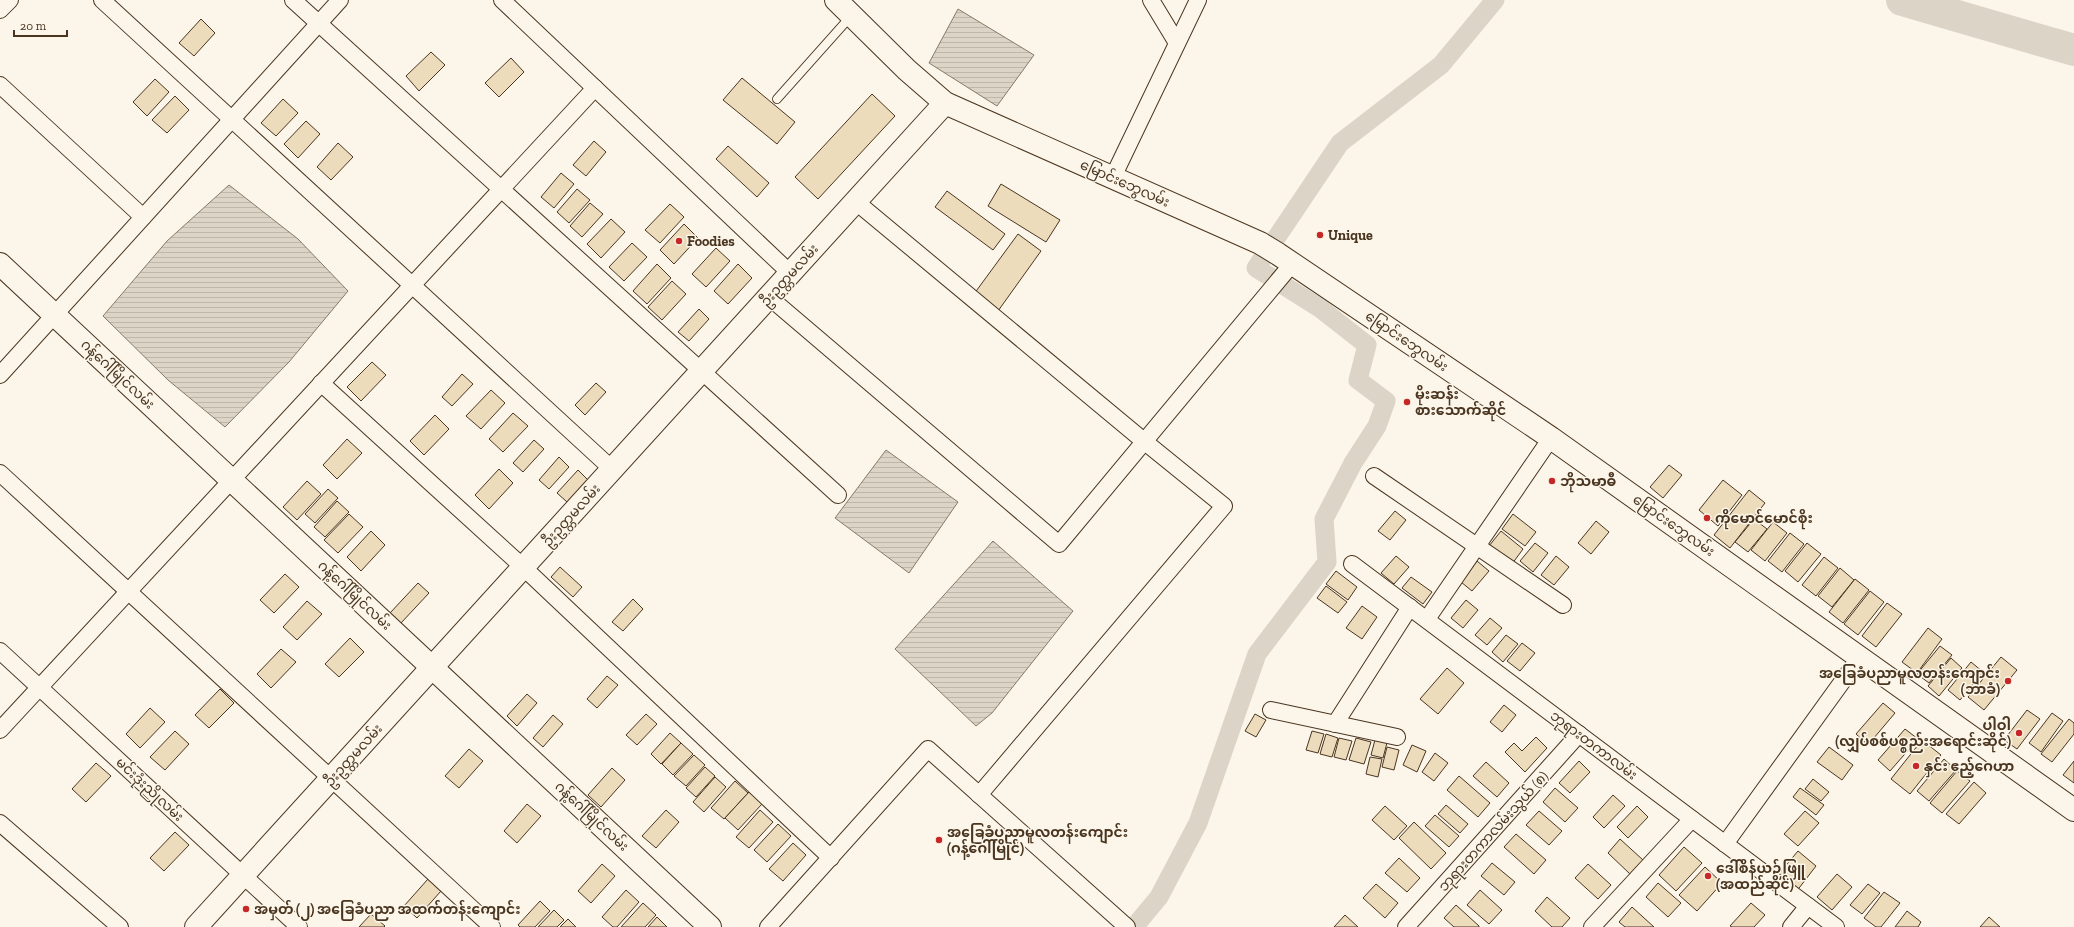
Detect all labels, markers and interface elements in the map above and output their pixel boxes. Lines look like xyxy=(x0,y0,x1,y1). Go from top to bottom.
scale bar xyxy=(14,12,67,38)
text: 20 m xyxy=(20,19,47,33)
street label: မြောင်းဘွေလမ်း xyxy=(1076,154,1173,214)
place label: Unique xyxy=(1328,227,1373,244)
marker: Unique xyxy=(1315,230,1325,240)
place label: Foodies xyxy=(687,233,735,250)
marker: Foodies xyxy=(674,236,684,246)
street label: ဦးဥတ္တမလမ်း xyxy=(755,239,824,312)
street label: မြောင်းဘွေလမ်း xyxy=(1360,306,1452,378)
street label: ဂန့်ဂေါ်မြိုင်လမ်း xyxy=(75,334,159,415)
place label: မိုးဆန်း စားသောက်ဆိုင် xyxy=(1415,384,1506,422)
marker: မိုးဆန်း စားသောက်ဆိုင် xyxy=(1402,397,1412,407)
place label: ဘိုသမာဓီ xyxy=(1560,471,1617,493)
marker: ဘိုသမာဓီ xyxy=(1547,476,1557,486)
street label: ဦးဥတ္တမလမ်း xyxy=(537,479,606,552)
street label: မြောင်းဘွေလမ်း xyxy=(1628,489,1719,562)
place label: ကိုမောင်မောင်စိုး xyxy=(1715,508,1813,530)
marker: ကိုမောင်မောင်စိုး xyxy=(1702,513,1712,523)
street label: ဂန့်ဂေါ်မြိုင်လမ်း xyxy=(312,555,396,636)
place label: အခြေခံပညာမူလတန်းကျောင်း (ဘာခံ) xyxy=(1819,663,2000,698)
marker: အခြေခံပညာမူလတန်းကျောင်း (ဘာခံ) xyxy=(2003,676,2013,686)
street label: ဘုရားတကာလမ်း xyxy=(1545,706,1642,786)
place label: ပါဝါ (လျှပ်စစ်ပစ္စည်းအရောင်းဆိုင်) xyxy=(1835,716,2011,753)
street label: ဦးဥတ္တမလမ်း xyxy=(319,719,388,792)
marker: ပါဝါ (လျှပ်စစ်ပစ္စည်းအရောင်းဆိုင်) xyxy=(2014,728,2024,738)
street label: မင်းဒုံးညိုလမ်း xyxy=(110,752,188,827)
place label: နှင်း ဧည့်ဂေဟာ xyxy=(1924,756,2015,778)
marker: နှင်း ဧည့်ဂေဟာ xyxy=(1911,761,1921,771)
street label: ဘုရားတကာလမ်းသွယ် (၈) xyxy=(1433,766,1554,897)
street label: ဂန့်ဂေါ်မြိုင်လမ်း xyxy=(549,776,633,857)
place label: အခြေခံပညာမူလတန်းကျောင်း (ဂန့်ဂေါ်မြိုင်) xyxy=(947,822,1128,860)
marker: အခြေခံပညာမူလတန်းကျောင်း (ဂန့်ဂေါ်မြိုင်) xyxy=(934,835,944,845)
place label: ဒေါ်စိန်ယဉ်ဖြူ (အထည်ဆိုင်) xyxy=(1716,858,1806,896)
marker: ဒေါ်စိန်ယဉ်ဖြူ (အထည်ဆိုင်) xyxy=(1703,871,1713,881)
place label: အမှတ် (၂) အခြေခံပညာ အထက်တန်းကျောင်း xyxy=(254,899,521,921)
marker: အမှတ် (၂) အခြေခံပညာ အထက်တန်းကျောင်း xyxy=(241,904,251,914)

